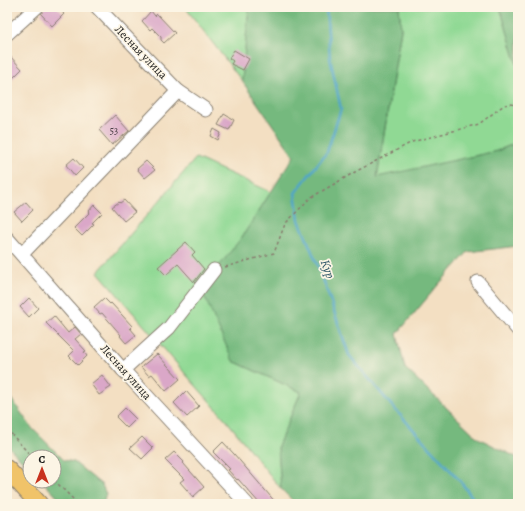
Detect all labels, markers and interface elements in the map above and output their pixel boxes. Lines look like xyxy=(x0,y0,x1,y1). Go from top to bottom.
street label: Лесная улица xyxy=(111,21,171,83)
house number: 53 xyxy=(110,124,118,137)
water label: Кур xyxy=(317,257,339,281)
street label: Лесная улица xyxy=(97,341,156,404)
north arrow xyxy=(22,449,62,489)
text: С xyxy=(39,452,46,467)

